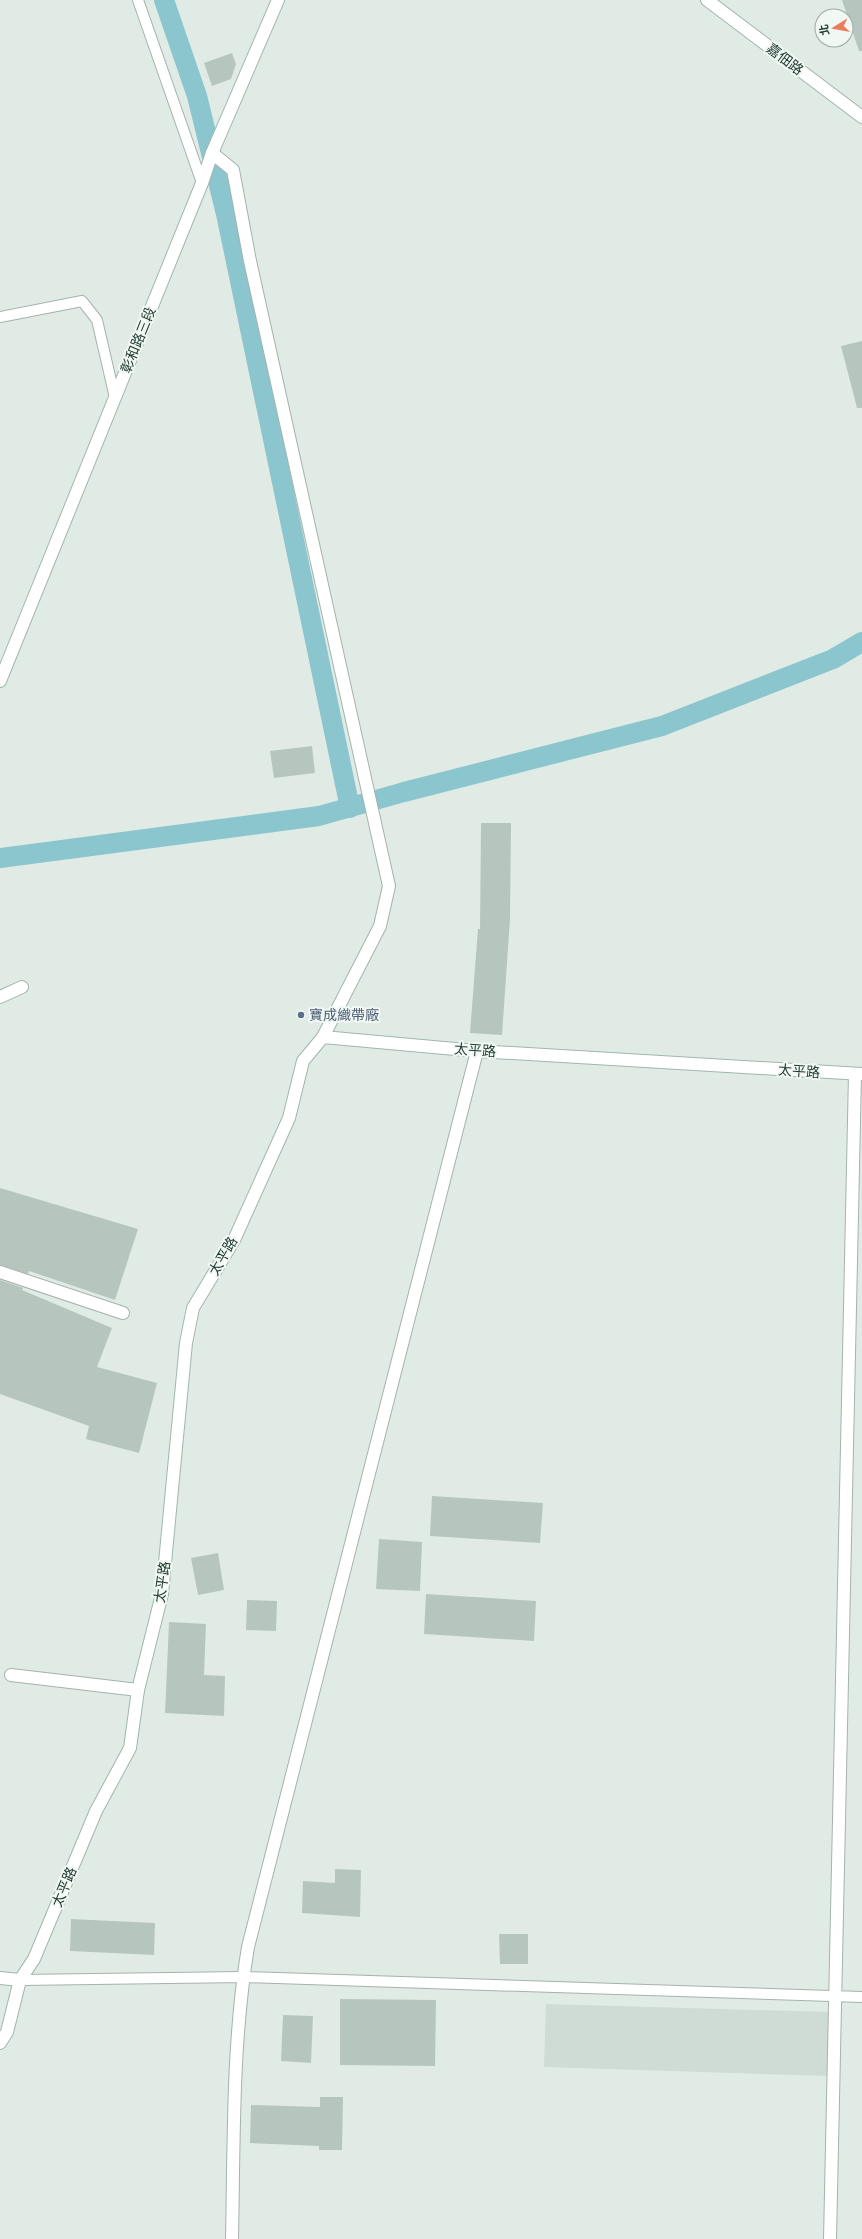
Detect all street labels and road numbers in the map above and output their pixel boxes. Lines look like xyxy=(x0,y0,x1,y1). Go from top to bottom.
street label: 嘉佃路 xyxy=(762,38,808,80)
street label: 彰和路三段 xyxy=(116,304,160,376)
street label: 太平路 xyxy=(453,1039,497,1061)
street label: 太平路 xyxy=(777,1060,821,1082)
street label: 太平路 xyxy=(204,1233,242,1279)
street label: 太平路 xyxy=(149,1560,175,1604)
street label: 太平路 xyxy=(47,1864,81,1910)

